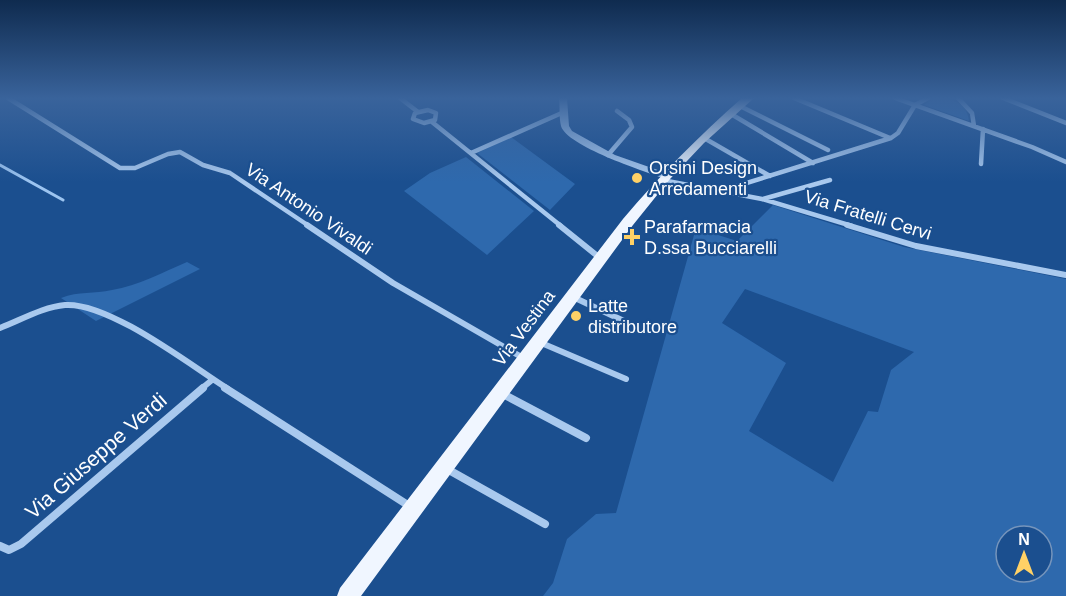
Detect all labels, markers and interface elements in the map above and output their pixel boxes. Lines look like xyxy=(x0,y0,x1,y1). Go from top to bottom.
place label: Orsini Design Arredamenti xyxy=(649,158,757,199)
street label: Via Antonio Vivaldi xyxy=(242,159,376,259)
marker: Orsini Design Arredamenti xyxy=(630,171,644,185)
street label: Via Fratelli Cervi xyxy=(802,186,934,244)
place label: Parafarmacia D.ssa Bucciarelli xyxy=(644,217,777,258)
marker: Parafarmacia D.ssa Bucciarelli xyxy=(625,230,639,244)
street label: Via Vestina xyxy=(489,285,560,370)
place label: Latte distributore xyxy=(588,296,677,337)
marker: Latte distributore xyxy=(569,309,583,323)
street label: Via Giuseppe Verdi xyxy=(20,388,171,523)
north arrow xyxy=(994,524,1054,584)
text: N xyxy=(1018,531,1030,548)

